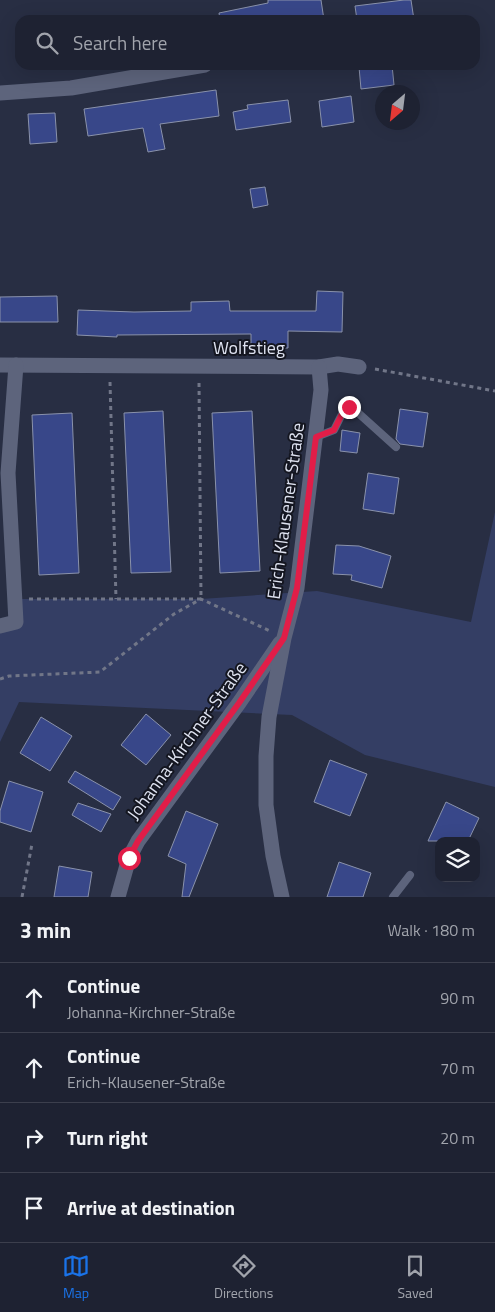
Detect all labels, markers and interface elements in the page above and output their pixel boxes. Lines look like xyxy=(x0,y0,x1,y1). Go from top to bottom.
search box xyxy=(15,15,480,70)
text: Search here xyxy=(73,28,167,57)
icon: search xyxy=(33,29,61,57)
north arrow xyxy=(375,85,420,130)
street label: Wolfstieg xyxy=(213,334,285,361)
route end xyxy=(338,396,361,419)
street label: Erich-Klausener-Straße xyxy=(260,421,311,601)
street label: Johanna-Kirchner-Straße xyxy=(120,656,253,825)
map controls xyxy=(435,837,480,882)
button: layers xyxy=(435,837,480,882)
route start xyxy=(118,847,141,870)
text: 3 min xyxy=(20,914,71,946)
text: Walk · 180 m xyxy=(387,918,475,942)
text: Continue xyxy=(67,971,140,1000)
icon: ahead xyxy=(20,984,48,1012)
text: 90 m xyxy=(440,986,475,1010)
text: Johanna-Kirchner-Straße xyxy=(67,1000,235,1024)
text: Continue xyxy=(67,1041,140,1070)
icon: ahead xyxy=(20,1054,48,1082)
text: 70 m xyxy=(440,1056,475,1080)
text: Erich-Klausener-Straße xyxy=(67,1070,225,1094)
text: Turn right xyxy=(67,1123,148,1152)
icon: right xyxy=(20,1124,48,1152)
text: 20 m xyxy=(440,1126,475,1150)
text: Arrive at destination xyxy=(67,1193,235,1222)
icon: arrive xyxy=(20,1194,48,1222)
tab: Map xyxy=(62,1252,90,1303)
tab: Directions xyxy=(214,1252,273,1303)
tab: Saved xyxy=(397,1252,433,1303)

